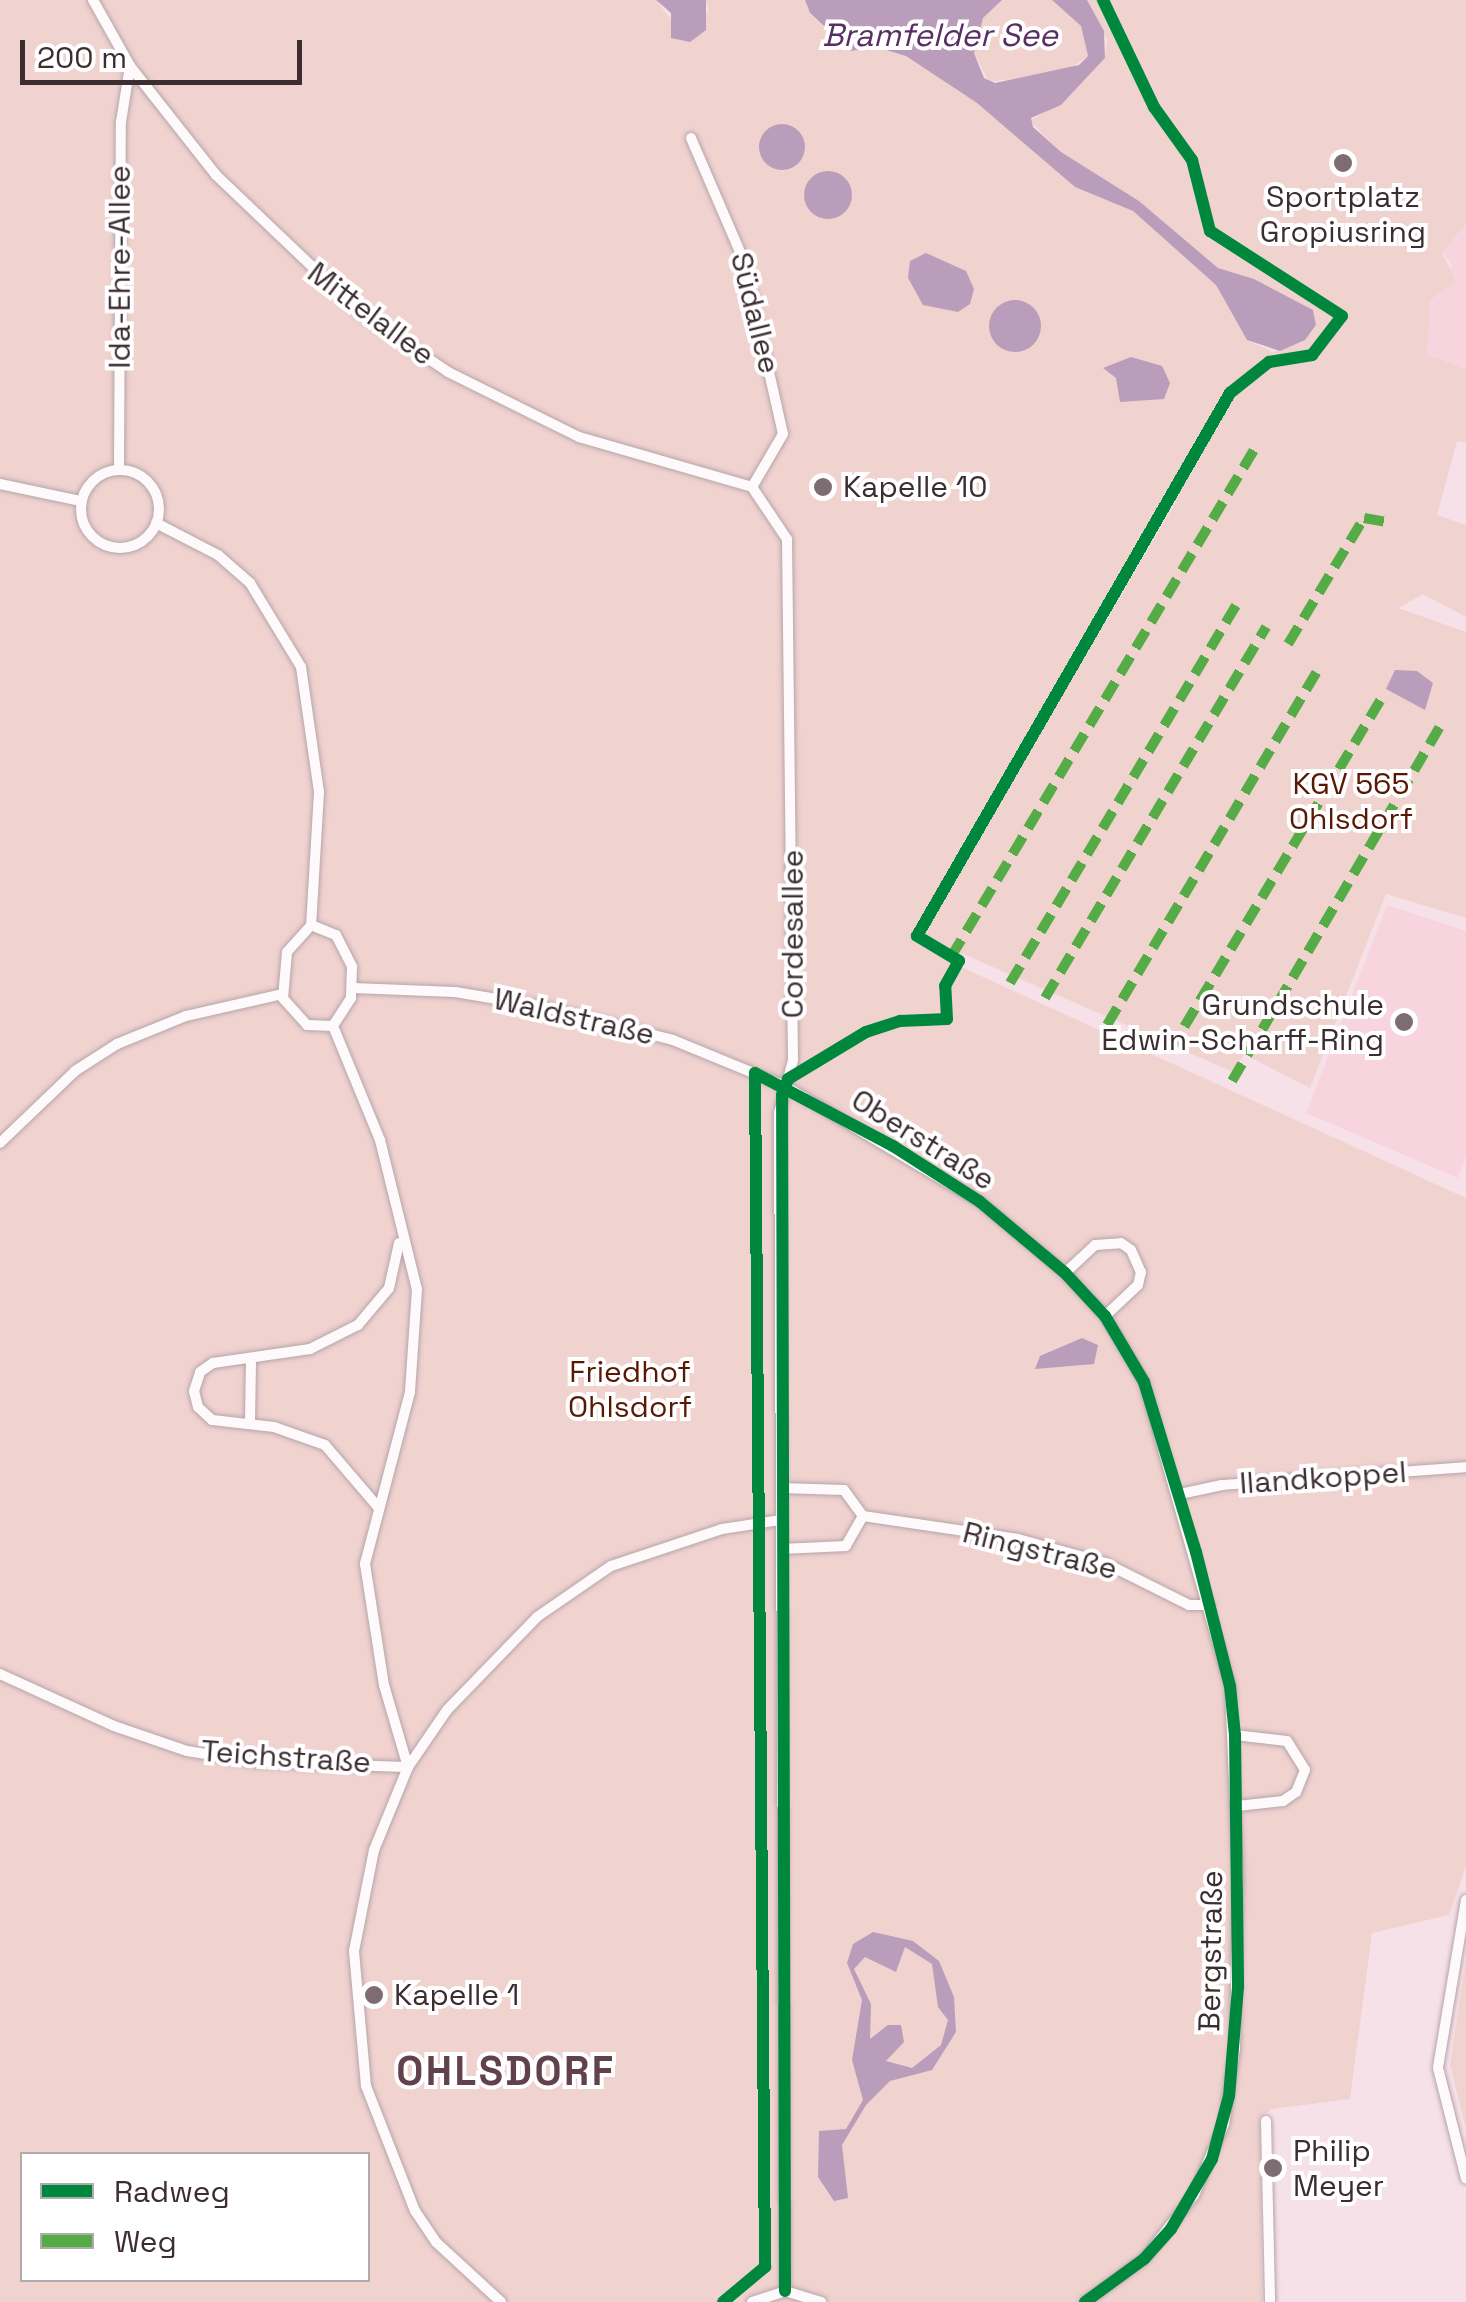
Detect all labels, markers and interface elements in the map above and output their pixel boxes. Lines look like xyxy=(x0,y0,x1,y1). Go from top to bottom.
water label: Bramfelder See xyxy=(822,16,1058,54)
scale bar xyxy=(25,20,308,82)
text: 200 m xyxy=(37,38,127,77)
marker: Sportplatz Gropiusring xyxy=(1332,152,1354,174)
street label: Ida-Ehre-Allee xyxy=(102,165,138,369)
place label: Sportplatz Gropiusring xyxy=(1260,179,1426,250)
street label: Südallee xyxy=(723,249,787,377)
street label: Mittelallee xyxy=(301,255,441,373)
place label: Kapelle 10 xyxy=(843,469,988,505)
marker: Kapelle 10 xyxy=(812,476,834,498)
park label: KGV 565 Ohlsdorf xyxy=(1289,766,1413,836)
street label: Cordesallee xyxy=(775,850,811,1018)
street label: Waldstraße xyxy=(490,981,658,1053)
place label: Grundschule Edwin-Scharff-Ring xyxy=(1101,987,1384,1058)
marker: Grundschule Edwin-Scharff-Ring xyxy=(1393,1011,1415,1033)
street label: Oberstraße xyxy=(845,1082,1001,1198)
park label: Friedhof Ohlsdorf xyxy=(568,1354,692,1424)
street label: Ilandkoppel xyxy=(1238,1454,1408,1502)
street label: Ringstraße xyxy=(959,1514,1121,1588)
street label: Teichstraße xyxy=(200,1733,372,1781)
street label: Bergstraße xyxy=(1192,1870,1230,2032)
place label: Kapelle 1 xyxy=(394,1977,519,2013)
marker: Kapelle 1 xyxy=(363,1984,385,2006)
district label: OHLSDORF xyxy=(396,2048,616,2096)
place label: Philip Meyer xyxy=(1293,2133,1384,2204)
legend xyxy=(20,2152,370,2282)
marker: Philip Meyer xyxy=(1262,2157,1284,2179)
text: Radweg xyxy=(114,2172,230,2211)
text: Weg xyxy=(114,2222,177,2261)

